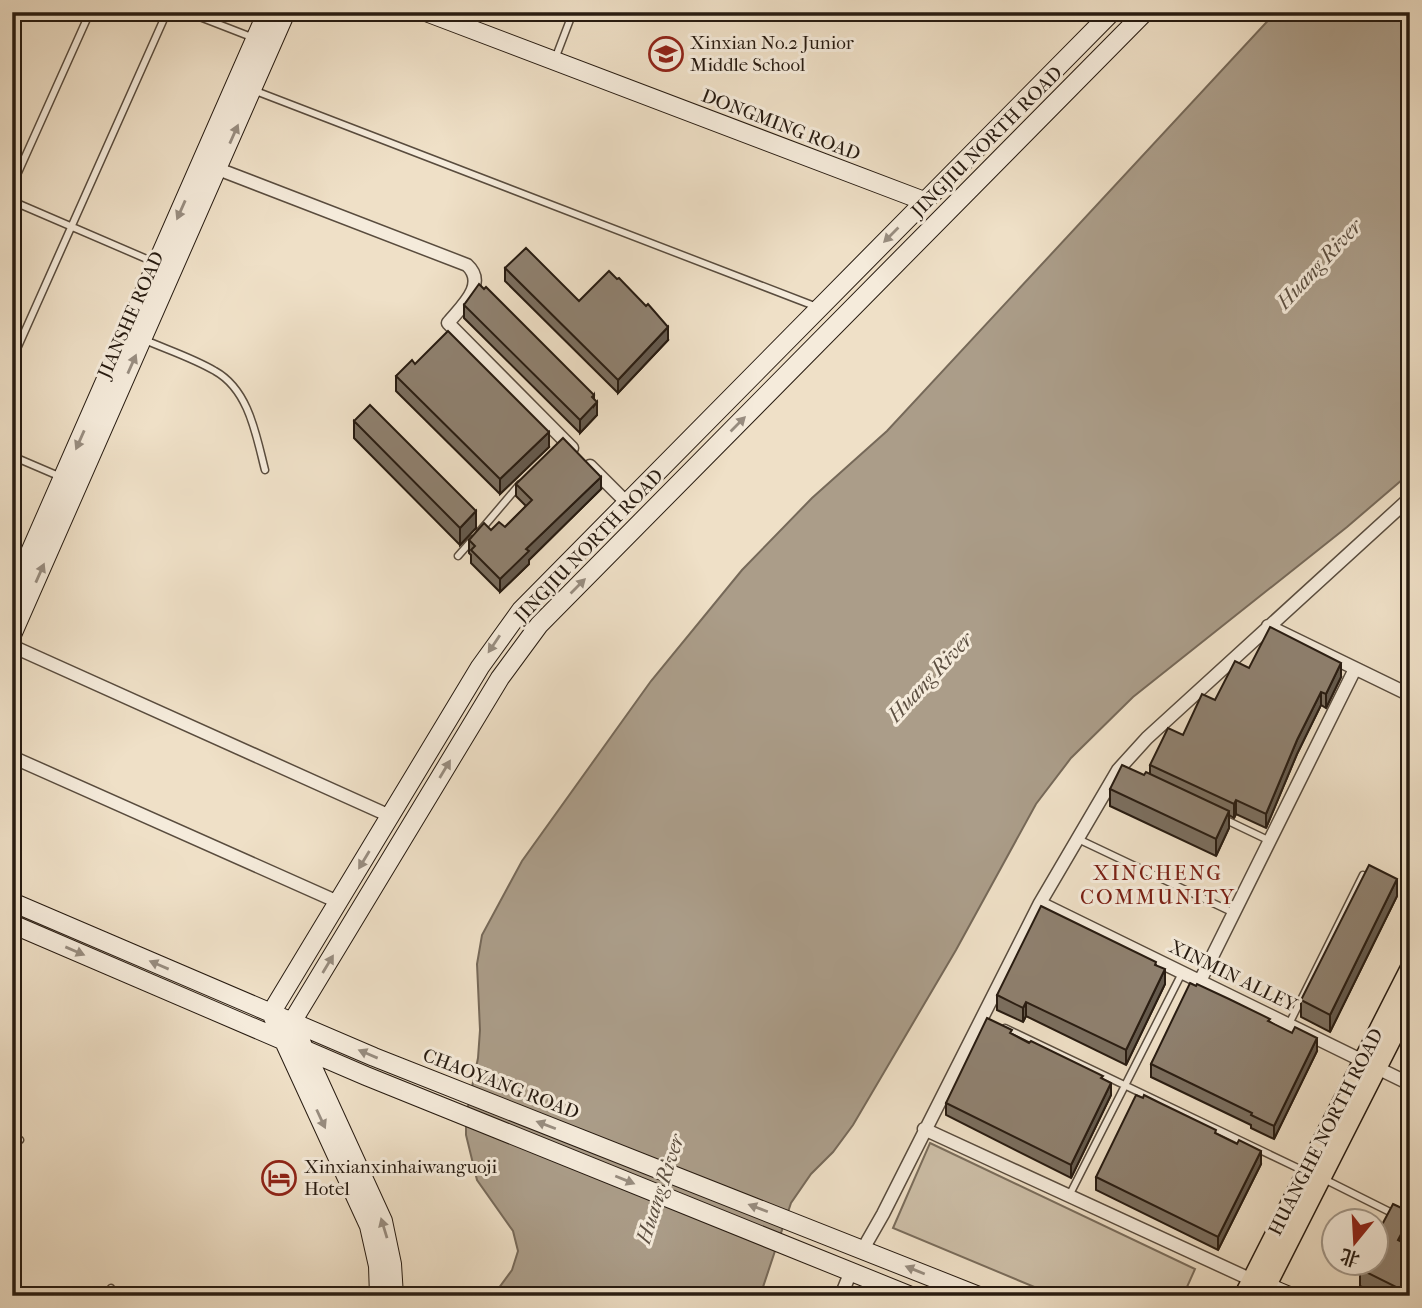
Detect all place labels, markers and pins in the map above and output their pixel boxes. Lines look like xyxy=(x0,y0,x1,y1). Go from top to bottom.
place label: Xinxian No.2 Junior Middle School xyxy=(690,32,855,76)
school or university icon: Xinxian No.2 Junior Middle School xyxy=(647,35,685,73)
place label: Xinxianxinhaiwanguoji Hotel xyxy=(304,1156,497,1200)
hotel icon: Xinxianxinhaiwanguoji Hotel xyxy=(260,1159,298,1197)

